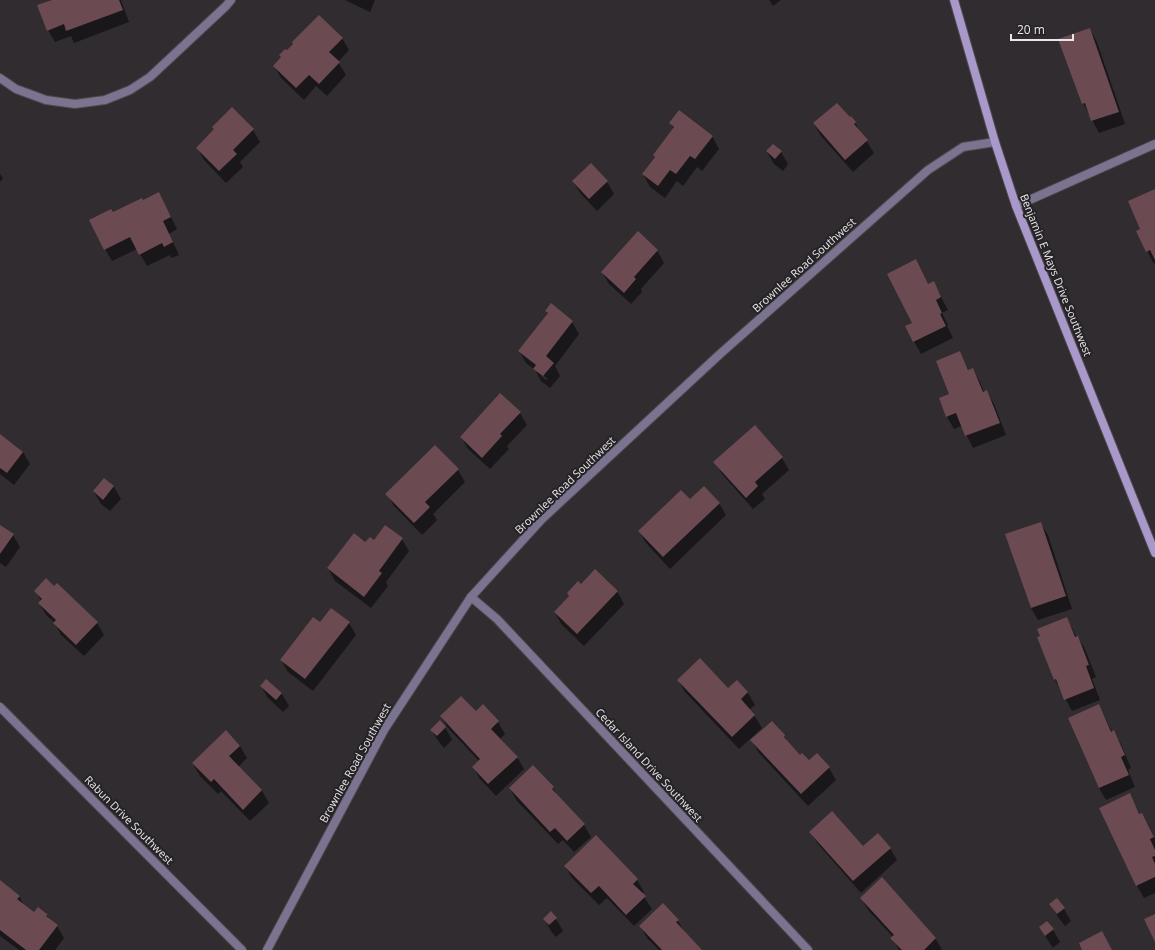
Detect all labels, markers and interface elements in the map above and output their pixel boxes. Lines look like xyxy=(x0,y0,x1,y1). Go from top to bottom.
scale bar xyxy=(1011,16,1073,42)
text: 20 m xyxy=(1017,21,1045,38)
street label: Benjamin E Mays Drive Southwest xyxy=(1017,191,1096,358)
street label: Brownlee Road Southwest xyxy=(749,214,859,315)
street label: Brownlee Road Southwest xyxy=(511,432,618,537)
street label: Brownlee Road Southwest xyxy=(315,700,394,825)
street label: Cedar Island Drive Southwest xyxy=(593,704,706,825)
street label: Rabun Drive Southwest xyxy=(82,772,177,867)

